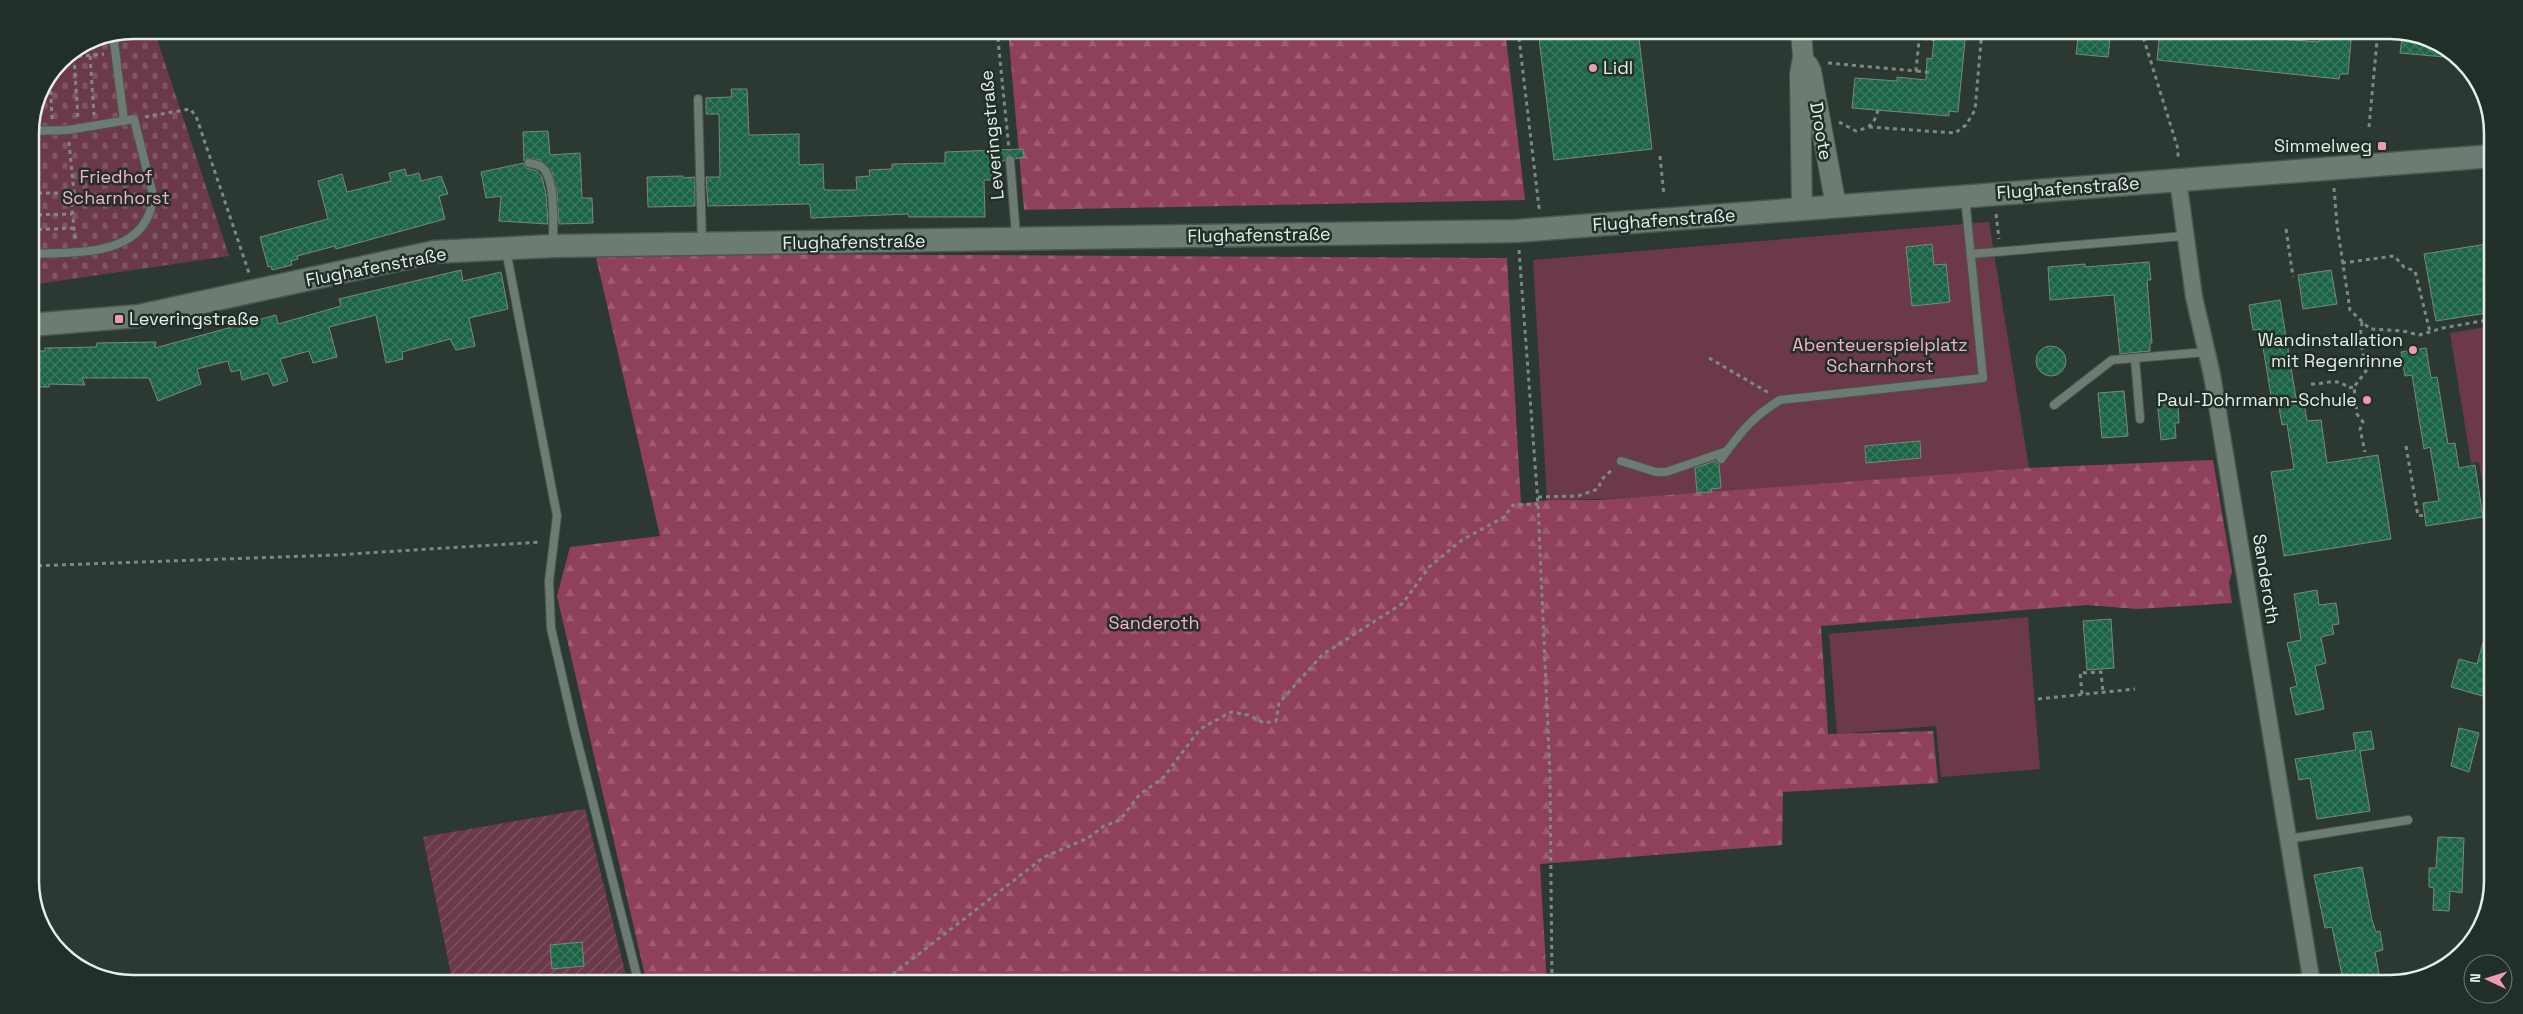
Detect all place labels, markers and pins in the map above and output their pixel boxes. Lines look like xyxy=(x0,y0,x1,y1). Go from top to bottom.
place label: Lidl xyxy=(1603,56,1633,79)
marker: Lidl xyxy=(1587,62,1599,74)
place label: Simmelweg xyxy=(2274,134,2372,157)
marker: Simmelweg xyxy=(2376,140,2388,152)
place label: Leveringstraße xyxy=(129,307,259,330)
marker: Leveringstraße xyxy=(113,313,125,325)
place label: Wandinstallation mit Regenrinne xyxy=(2258,328,2403,372)
marker: Wandinstallation mit Regenrinne xyxy=(2407,344,2419,356)
place label: Paul-Dohrmann-Schule xyxy=(2157,388,2357,411)
marker: Paul-Dohrmann-Schule xyxy=(2361,394,2373,406)

